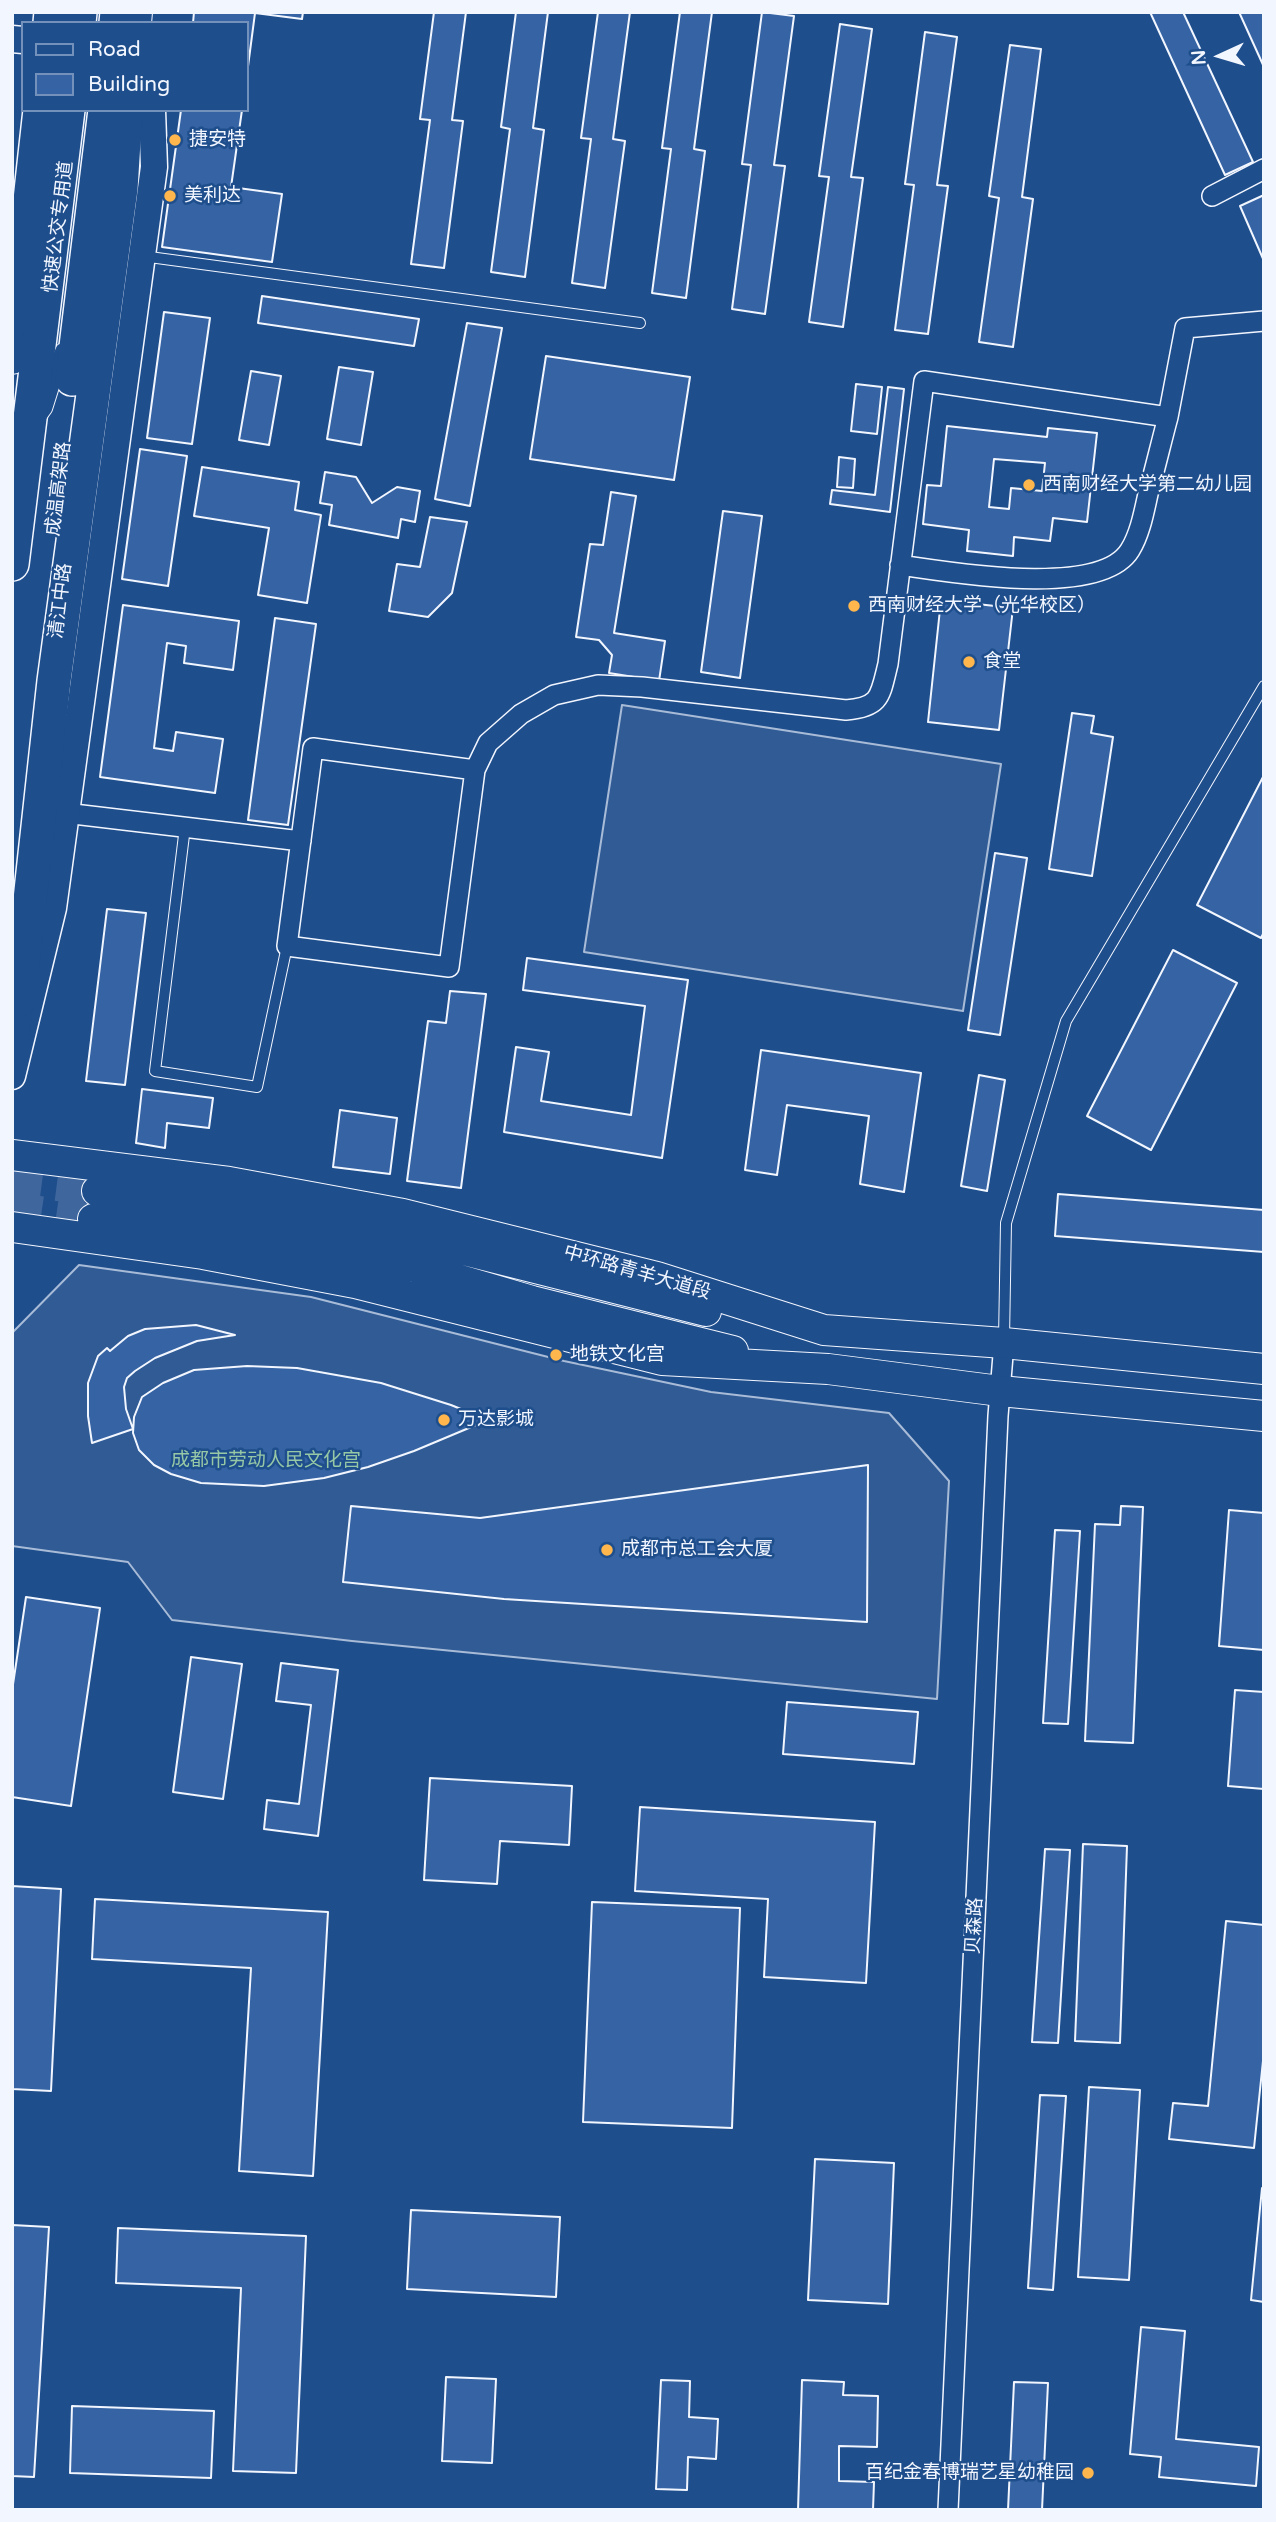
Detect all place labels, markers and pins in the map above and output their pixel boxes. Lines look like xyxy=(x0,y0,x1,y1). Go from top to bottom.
place label: 捷安特 xyxy=(189,129,246,151)
marker: 捷安特 xyxy=(167,132,183,148)
place label: 美利达 xyxy=(184,185,241,207)
marker: 美利达 xyxy=(162,188,178,204)
place label: 西南财经大学第二幼儿园 xyxy=(1043,474,1252,496)
marker: 西南财经大学第二幼儿园 xyxy=(1021,477,1037,493)
place label: 西南财经大学（光华校区） xyxy=(868,595,1096,617)
marker: 西南财经大学（光华校区） xyxy=(846,598,862,614)
place label: 食堂 xyxy=(983,651,1021,673)
marker: 食堂 xyxy=(961,654,977,670)
place label: 地铁文化宫 xyxy=(570,1344,665,1366)
marker: 地铁文化宫 xyxy=(548,1347,564,1363)
place label: 万达影城 xyxy=(458,1409,534,1431)
marker: 万达影城 xyxy=(436,1412,452,1428)
place label: 成都市总工会大厦 xyxy=(621,1539,773,1561)
marker: 成都市总工会大厦 xyxy=(599,1542,615,1558)
place label: 百纪金春博瑞艺星幼稚园 xyxy=(865,2462,1074,2484)
marker: 百纪金春博瑞艺星幼稚园 xyxy=(1080,2465,1096,2481)

